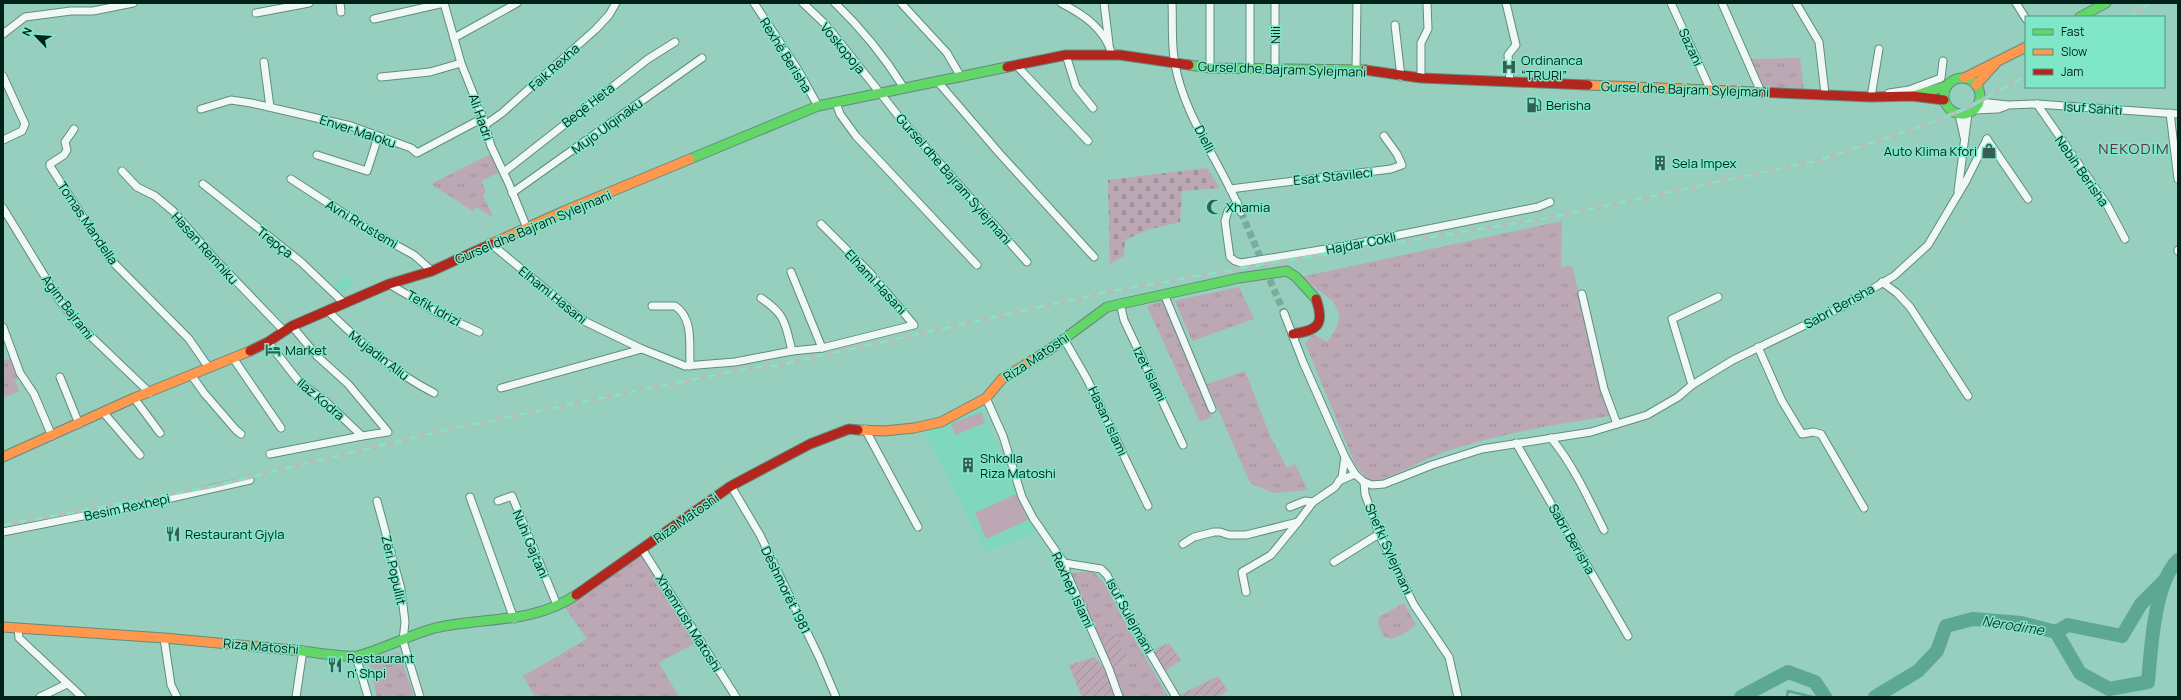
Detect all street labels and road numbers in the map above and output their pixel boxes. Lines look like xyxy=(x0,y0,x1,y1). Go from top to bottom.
street label: Rexhë Berisha xyxy=(756,14,816,96)
street label: Voskopoja xyxy=(816,19,870,77)
street label: Sazani xyxy=(1675,25,1707,69)
street label: Nili xyxy=(1266,26,1284,44)
street label: Faik Rexha xyxy=(525,39,583,95)
street label: Gursel dhe Bajram Sylejmani xyxy=(1198,57,1366,81)
street label: Gursel dhe Bajram Sylejmani xyxy=(1601,77,1769,101)
street label: Beqë Heta xyxy=(558,79,618,131)
street label: Ali Hadri xyxy=(465,91,497,143)
street label: Mujo Ulqinaku xyxy=(568,94,646,158)
street label: Isuf Sahiti xyxy=(2063,97,2123,119)
street label: Enver Maloku xyxy=(317,110,399,152)
street label: Gursel dhe Bajram Sylejmani xyxy=(892,110,1016,248)
street label: Dielli xyxy=(1191,122,1219,156)
street label: Nebih Berisha xyxy=(2051,132,2113,210)
street label: Esat Stavileci xyxy=(1292,163,1374,189)
street label: Tomas Mandella xyxy=(54,178,122,268)
street label: Gursel dhe Bajram Sylejmani xyxy=(452,186,614,268)
street label: Avni Rrustemi xyxy=(322,195,402,253)
street label: Hasan Remniku xyxy=(168,208,242,288)
street label: Trepça xyxy=(253,222,297,262)
street label: Hajdar Cokli xyxy=(1324,227,1398,259)
street label: Elhami Hasani xyxy=(841,246,911,318)
street label: Elhami Hasani xyxy=(515,262,591,328)
street label: Agim Bajrami xyxy=(38,271,98,343)
street label: Sabri Berisha xyxy=(1800,279,1878,333)
street label: Tefik Idrizi xyxy=(404,286,464,330)
street label: Mujadin Aliu xyxy=(345,326,413,384)
street label: Riza Matoshi xyxy=(1000,328,1072,386)
street label: Izet Islami xyxy=(1129,344,1171,404)
street label: Ilaz Kodra xyxy=(293,374,349,424)
street label: Hasan Islami xyxy=(1084,383,1132,459)
street label: Besim Rexhepi xyxy=(82,489,172,525)
street label: Riza Matoshi xyxy=(650,489,722,547)
street label: Shefki Sylejmani xyxy=(1361,501,1417,597)
street label: Sabri Berisha xyxy=(1545,501,1599,577)
street label: Nuhi Gajtani xyxy=(508,507,554,581)
street label: Zëri Popullit xyxy=(377,533,411,607)
street label: Dëshmorët 1981 xyxy=(757,543,815,637)
street label: Rexhep Islami xyxy=(1048,549,1098,631)
street label: Xhemrush Matoshi xyxy=(652,571,726,675)
street label: Isuf Sulejmani xyxy=(1102,575,1158,657)
street label: Riza Matoshi xyxy=(222,634,300,658)

